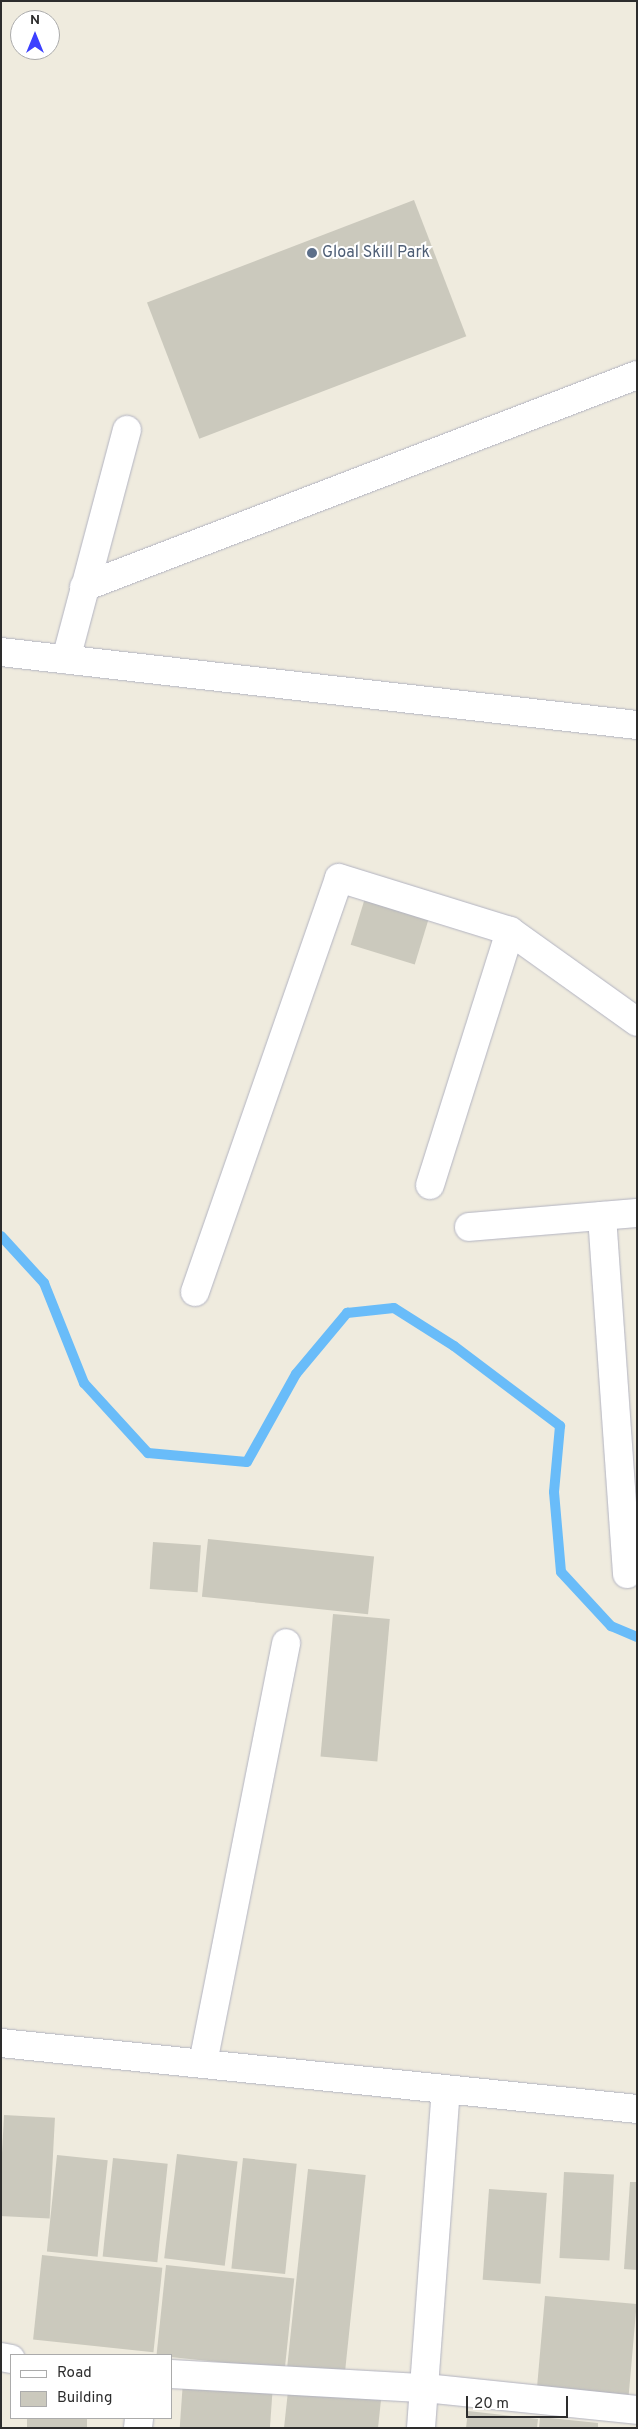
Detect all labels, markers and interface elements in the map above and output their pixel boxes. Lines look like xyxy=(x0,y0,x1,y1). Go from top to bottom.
north arrow xyxy=(10,10,60,60)
text: N xyxy=(30,12,40,29)
place label: Gloal Skill Park xyxy=(322,243,430,263)
marker: Gloal Skill Park xyxy=(306,247,318,259)
legend xyxy=(10,2354,172,2419)
text: Road xyxy=(57,2364,92,2383)
scale bar xyxy=(468,2386,570,2418)
text: Building xyxy=(57,2389,112,2408)
text: 20 m xyxy=(474,2395,509,2414)

